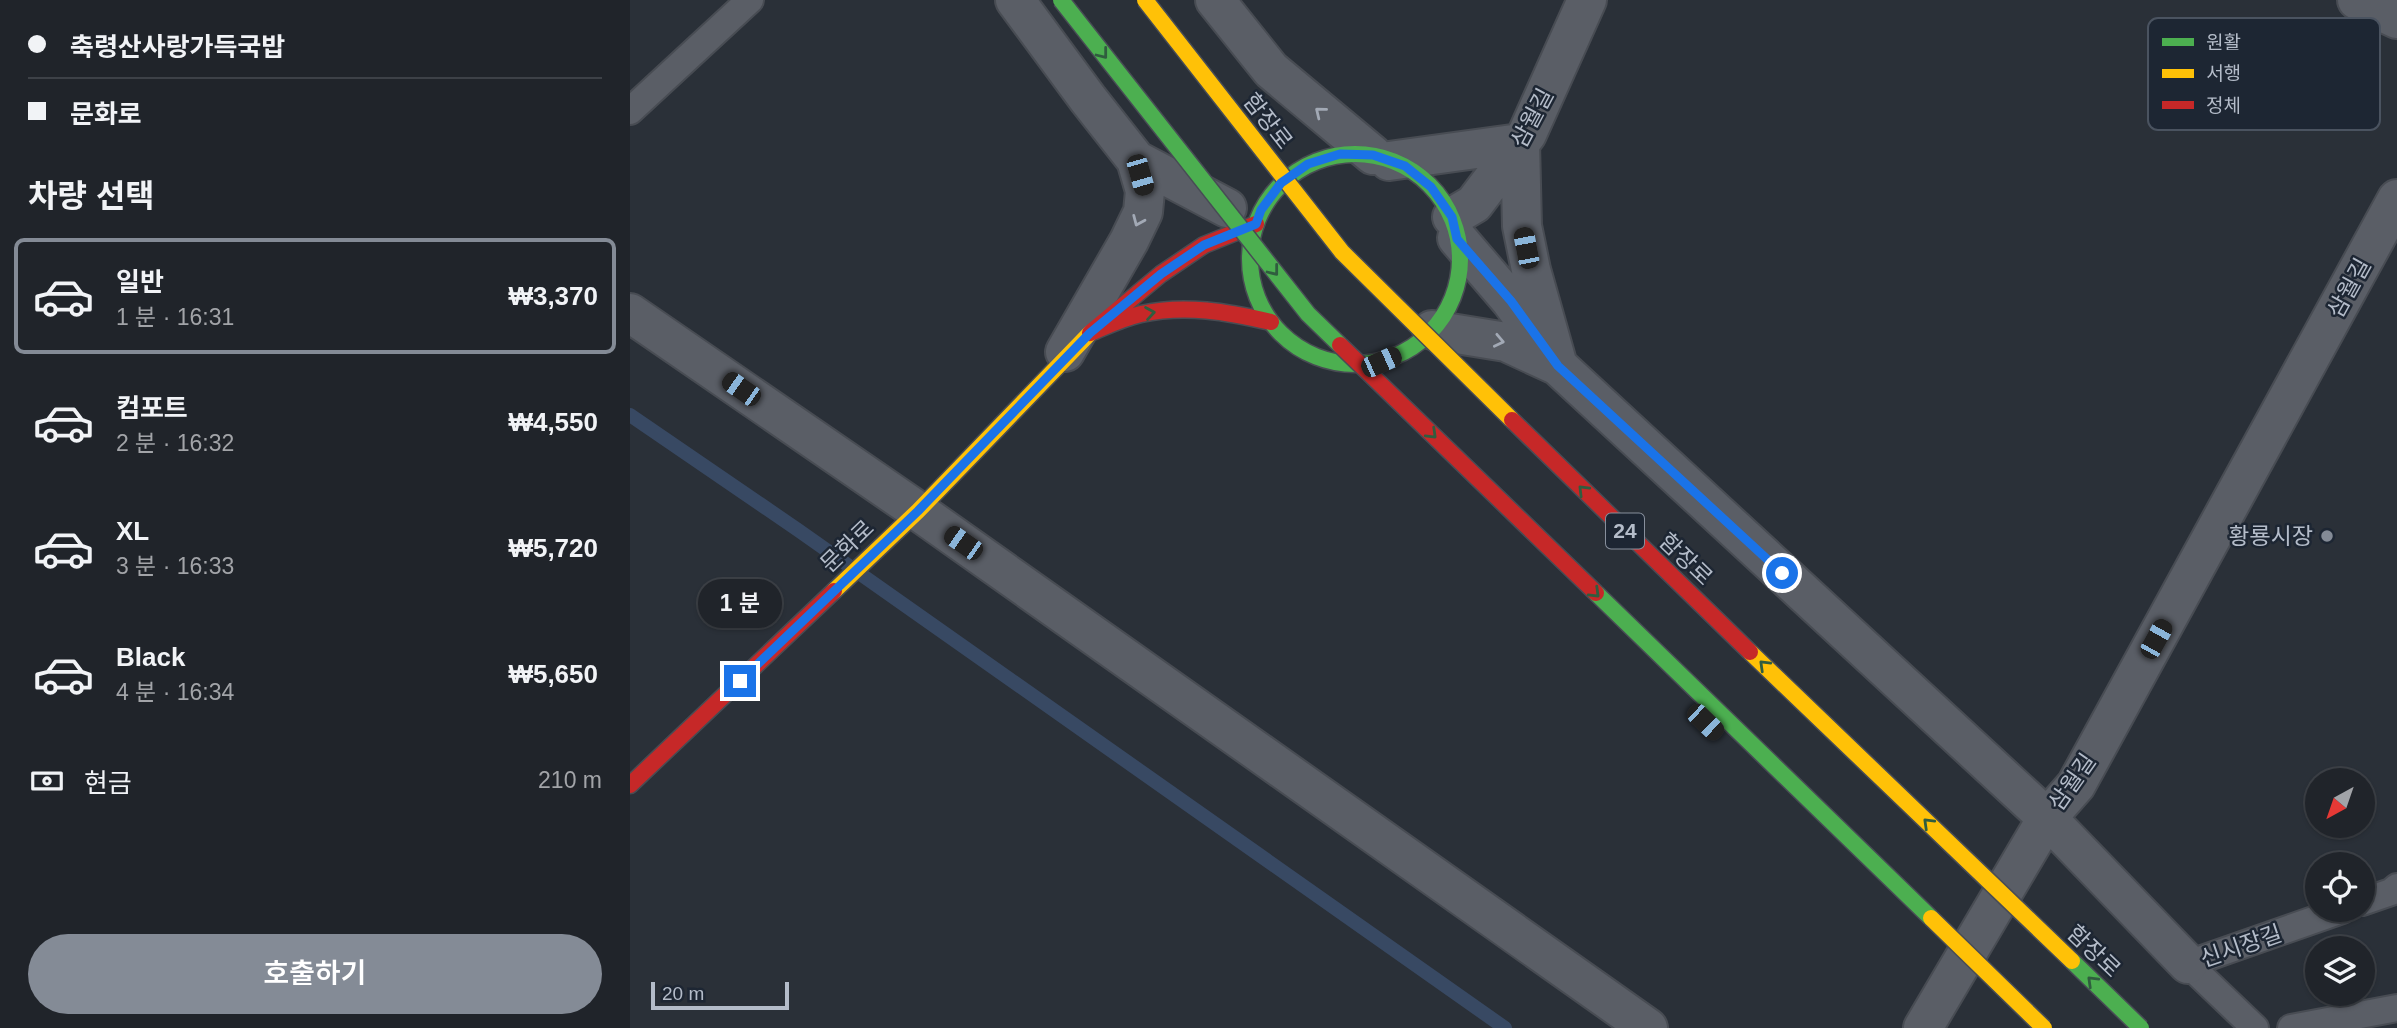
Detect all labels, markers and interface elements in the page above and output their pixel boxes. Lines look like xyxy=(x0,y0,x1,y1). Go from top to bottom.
legend xyxy=(2148,18,2380,130)
text: 축령산사랑가득국밥 xyxy=(70,32,285,62)
text: 원활 xyxy=(2206,32,2241,53)
one-way arrow xyxy=(1095,45,1107,58)
text: 서행 xyxy=(2206,63,2241,84)
street label: 삼월길 xyxy=(1506,84,1558,152)
street label: 함장로 xyxy=(1238,88,1298,154)
text: 정체 xyxy=(2206,95,2241,116)
text: 문화로 xyxy=(70,99,142,129)
one-way arrow xyxy=(1316,108,1329,120)
car xyxy=(1125,152,1156,198)
text: 차량 선택 xyxy=(28,178,155,214)
one-way arrow xyxy=(1133,215,1147,227)
car xyxy=(1512,225,1541,271)
street label: 삼월길 xyxy=(2322,254,2376,322)
one-way arrow xyxy=(1266,263,1279,275)
icon: car xyxy=(32,265,95,328)
text: 일반 xyxy=(116,267,164,297)
text: ₩3,370 xyxy=(508,281,598,311)
text: 1 분 · 16:31 xyxy=(116,304,234,330)
one-way arrow xyxy=(1144,306,1156,321)
one-way arrow xyxy=(1493,333,1505,348)
car xyxy=(1358,344,1405,380)
car xyxy=(718,368,765,410)
icon: car xyxy=(32,391,95,454)
text: 컴포트 xyxy=(116,393,188,423)
text: ₩4,550 xyxy=(508,407,598,437)
one-way arrow xyxy=(1424,426,1437,439)
text: 2 분 · 16:32 xyxy=(116,430,234,456)
one-way arrow xyxy=(1579,486,1591,498)
road number: 24 xyxy=(1606,514,1644,548)
street label: 문화로 xyxy=(815,515,879,577)
text: XL xyxy=(116,516,149,546)
icon: car xyxy=(32,517,95,580)
car xyxy=(940,522,987,564)
place label: 황룡시장 xyxy=(2228,523,2313,549)
street label: 함장로 xyxy=(1654,528,1718,590)
marker: 황룡시장 xyxy=(2319,528,2335,544)
text: ₩5,720 xyxy=(508,533,598,563)
text: 3 분 · 16:33 xyxy=(116,553,234,579)
route start xyxy=(1766,557,1798,589)
callout: 1 분 xyxy=(698,580,782,628)
one-way arrow xyxy=(1587,584,1600,597)
text: 1 분 xyxy=(720,590,760,616)
car xyxy=(2137,616,2176,662)
text: Black xyxy=(116,642,185,672)
icon: car xyxy=(32,643,95,706)
text: ₩5,650 xyxy=(508,659,598,689)
one-way arrow xyxy=(1759,661,1772,674)
route end xyxy=(724,665,756,697)
text: 4 분 · 16:34 xyxy=(116,679,234,705)
car xyxy=(1683,700,1728,744)
street label: 삼월길 xyxy=(2043,749,2101,815)
icon: cash xyxy=(28,762,66,800)
text: 210 m xyxy=(538,767,602,793)
text: 현금 xyxy=(84,768,132,798)
north arrow xyxy=(2305,768,2375,838)
map controls xyxy=(2305,768,2375,1006)
one-way arrow xyxy=(1923,819,1936,832)
button: locate xyxy=(2305,852,2375,922)
street label: 함장로 xyxy=(2062,920,2126,982)
street label: 신시장길 xyxy=(2197,920,2285,972)
button: 호출하기 xyxy=(28,934,602,1014)
button: layers xyxy=(2305,936,2375,1006)
one-way arrow xyxy=(2087,976,2100,989)
scale bar xyxy=(651,979,789,1011)
text: 20 m xyxy=(662,983,704,1004)

